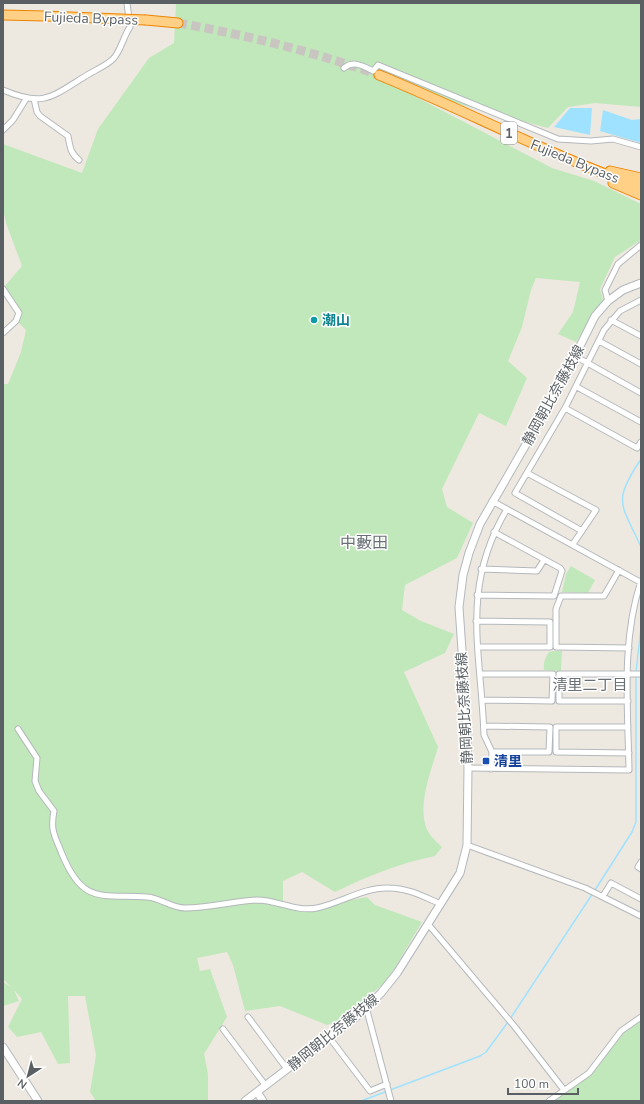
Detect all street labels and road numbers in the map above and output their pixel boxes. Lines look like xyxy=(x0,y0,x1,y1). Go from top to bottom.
street label: Fujieda Bypass xyxy=(44,7,139,30)
road number: 1 xyxy=(501,122,517,144)
street label: Fujieda Bypass xyxy=(528,135,622,188)
street label: 静岡朝比奈藤枝線 xyxy=(518,342,589,449)
street label: 静岡朝比奈藤枝線 xyxy=(452,652,477,764)
street label: 静岡朝比奈藤枝線 xyxy=(284,990,383,1075)

